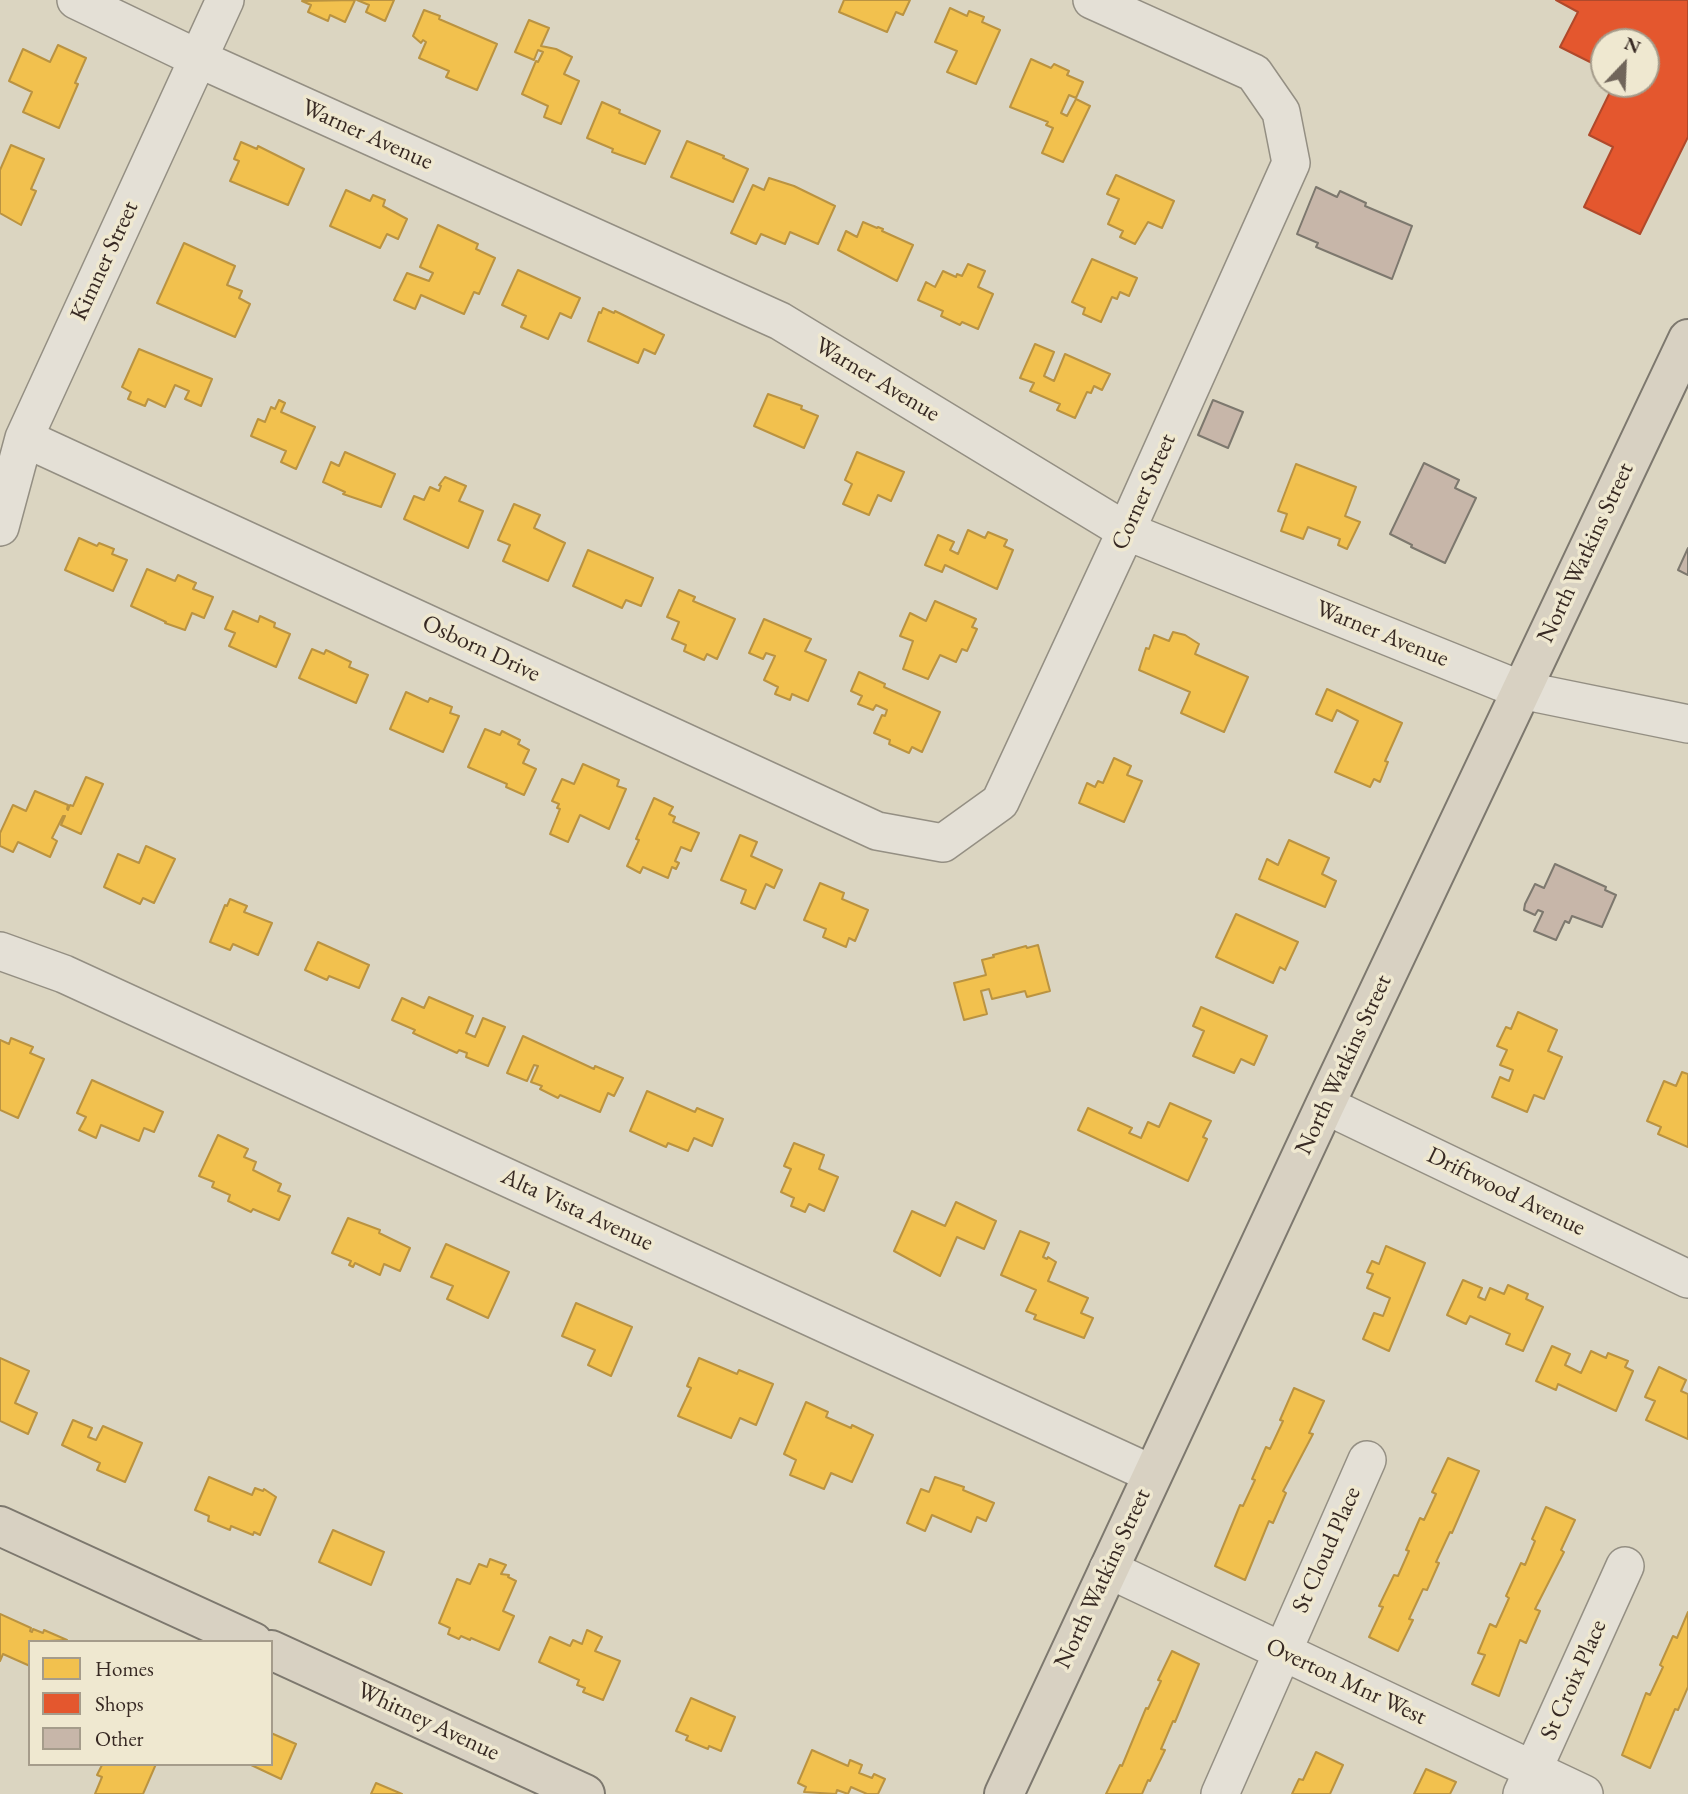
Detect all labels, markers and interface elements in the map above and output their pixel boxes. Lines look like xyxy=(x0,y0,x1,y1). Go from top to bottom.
north arrow xyxy=(1590,28,1660,98)
text: N xyxy=(1621,31,1645,60)
street label: Warner Avenue xyxy=(297,93,437,177)
street label: Kimner Street xyxy=(65,197,145,325)
street label: Warner Avenue xyxy=(809,331,945,429)
street label: Corner Street xyxy=(1106,429,1182,555)
street label: North Watkins Street xyxy=(1532,458,1640,648)
street label: Warner Avenue xyxy=(1311,594,1453,674)
street label: Osborn Drive xyxy=(417,609,545,689)
street label: North Watkins Street xyxy=(1290,970,1398,1160)
street label: Driftwood Avenue xyxy=(1422,1141,1590,1243)
street label: Alta Vista Avenue xyxy=(496,1162,658,1258)
street label: St Cloud Place xyxy=(1286,1482,1368,1618)
street label: North Watkins Street xyxy=(1049,1484,1157,1674)
street label: St Croix Place xyxy=(1535,1615,1613,1745)
street label: Overton Mnr West xyxy=(1261,1632,1431,1732)
legend xyxy=(28,1640,273,1766)
text: Homes xyxy=(95,1655,154,1682)
street label: Whitney Avenue xyxy=(352,1676,504,1768)
text: Shops xyxy=(95,1690,144,1717)
text: Other xyxy=(95,1725,144,1752)

